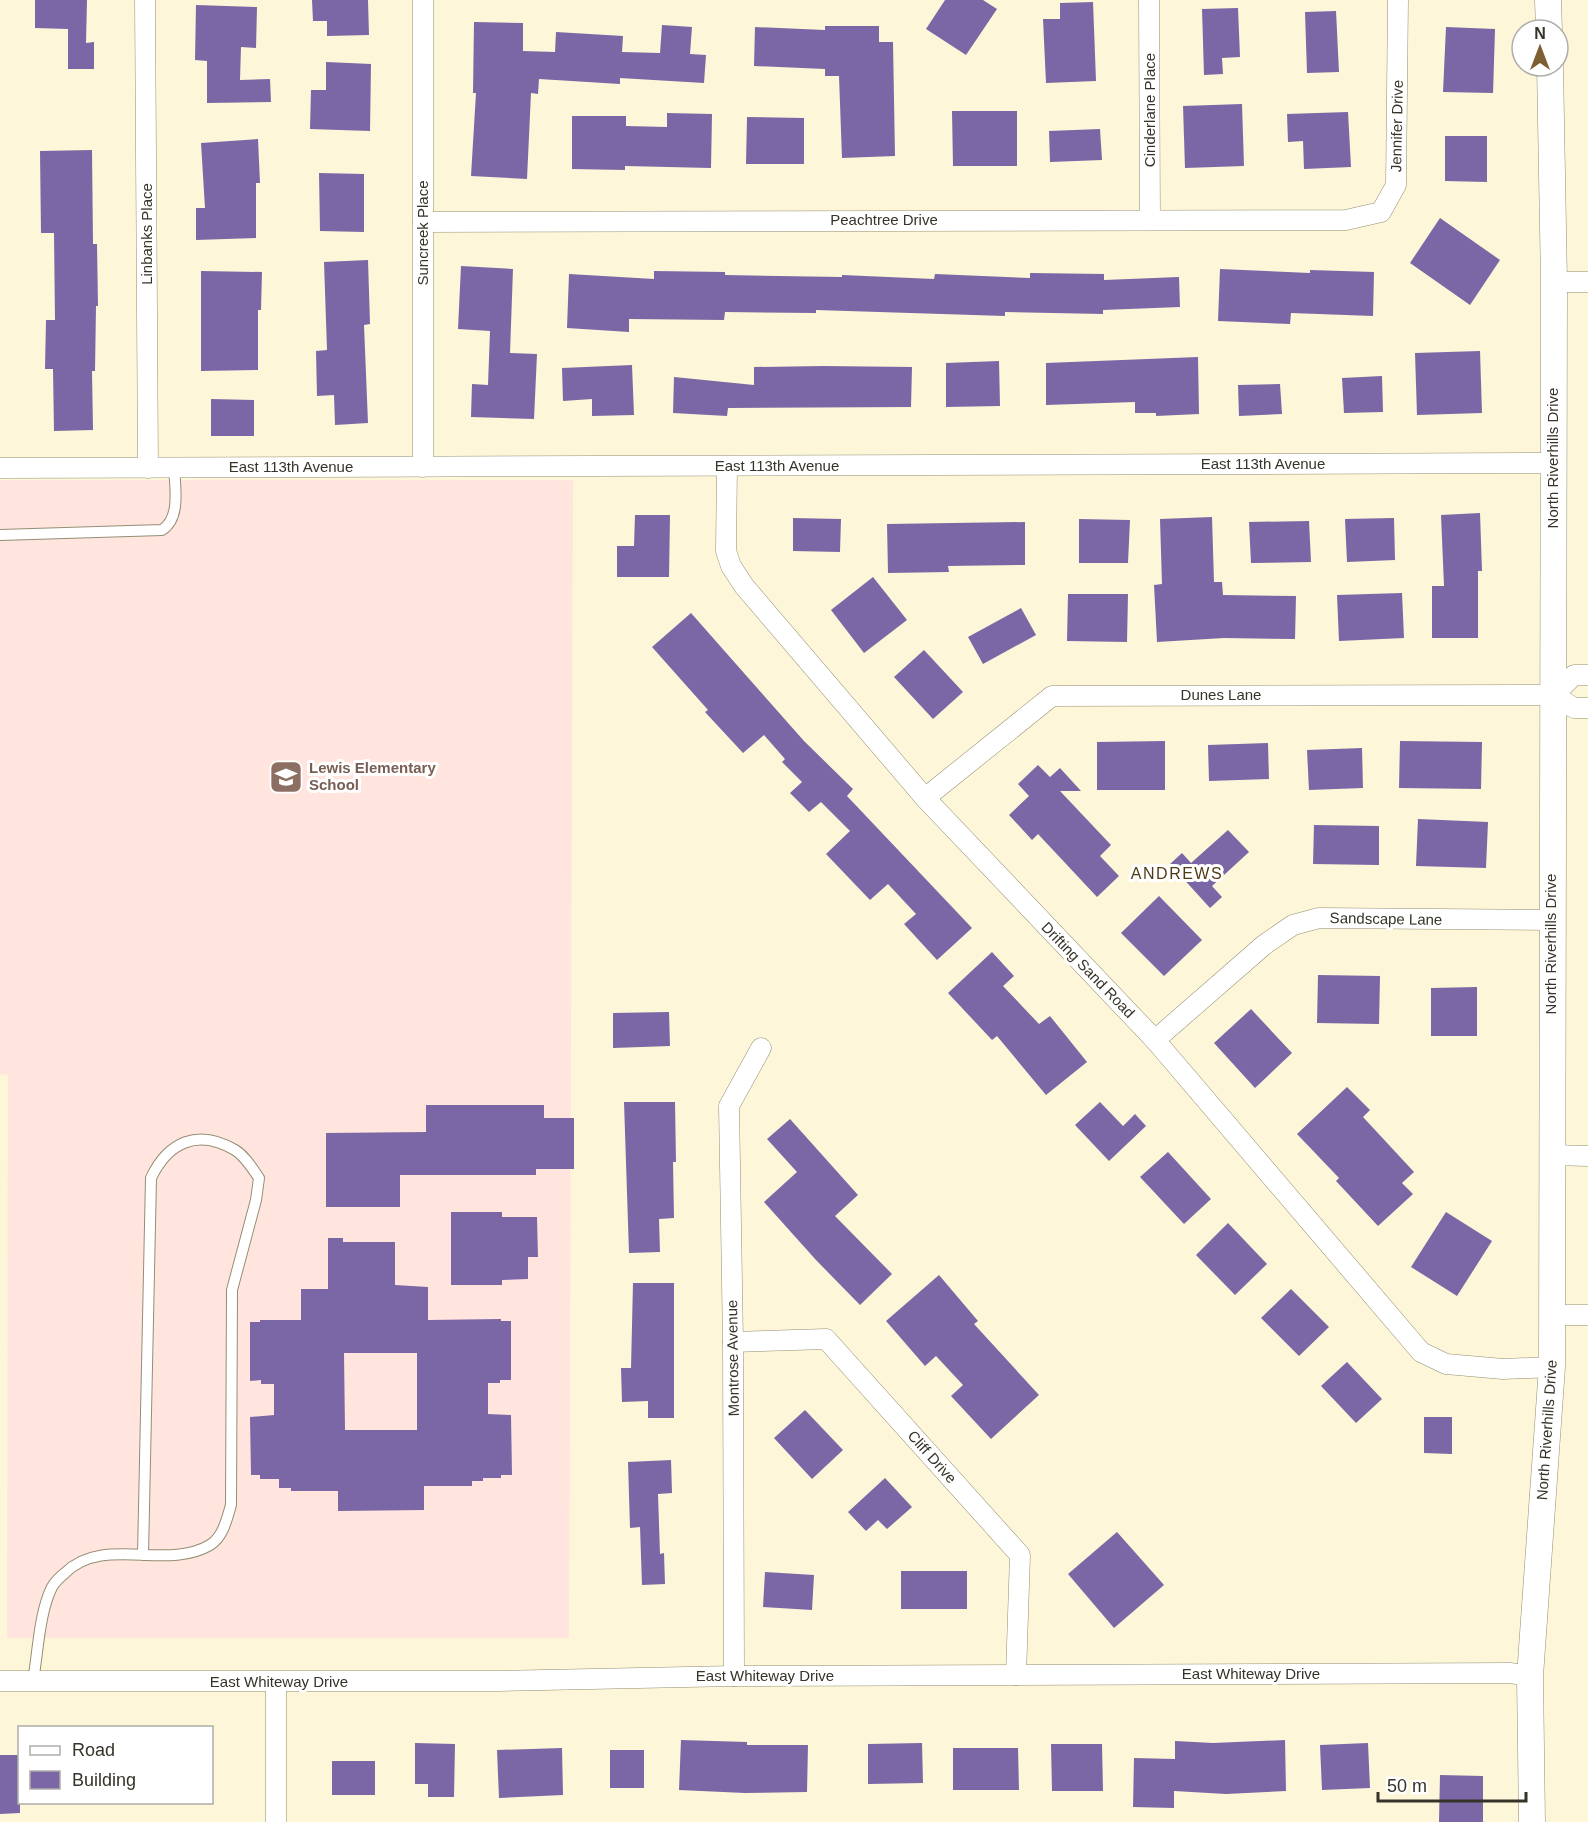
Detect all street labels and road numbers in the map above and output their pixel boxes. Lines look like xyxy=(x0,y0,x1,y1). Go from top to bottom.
street label: Cinderlane Place xyxy=(1141,53,1158,167)
street label: Jennifer Drive xyxy=(1387,80,1406,172)
street label: Suncreek Place xyxy=(414,180,431,286)
street label: Linbanks Place xyxy=(138,183,155,285)
street label: Peachtree Drive xyxy=(830,211,938,228)
street label: North Riverhills Drive xyxy=(1544,388,1561,528)
street label: East 113th Avenue xyxy=(1201,455,1325,472)
street label: East 113th Avenue xyxy=(715,457,839,474)
street label: East 113th Avenue xyxy=(229,458,353,475)
street label: Dunes Lane xyxy=(1181,686,1261,703)
street label: North Riverhills Drive xyxy=(1542,874,1559,1014)
street label: Sandscape Lane xyxy=(1330,909,1442,928)
street label: Drifting Sand Road xyxy=(1038,918,1138,1021)
street label: Montrose Avenue xyxy=(723,1300,742,1416)
street label: North Riverhills Drive xyxy=(1533,1359,1560,1501)
street label: Cliff Drive xyxy=(904,1427,960,1486)
street label: East Whiteway Drive xyxy=(1182,1665,1320,1682)
street label: East Whiteway Drive xyxy=(696,1667,834,1684)
street label: East Whiteway Drive xyxy=(210,1673,348,1690)

